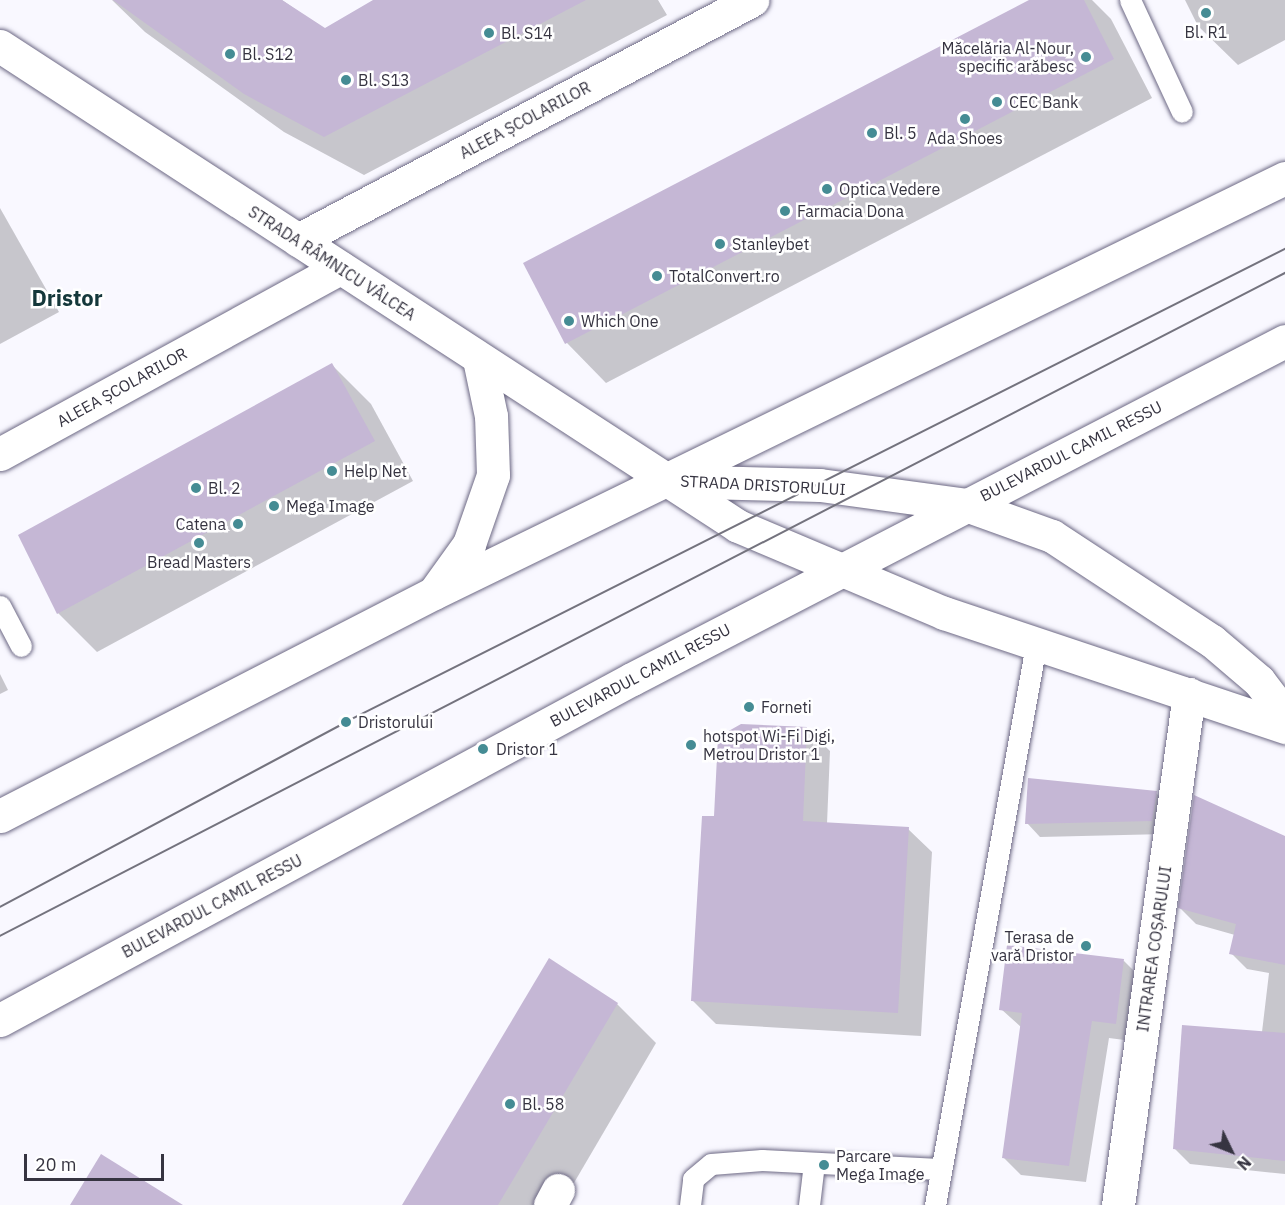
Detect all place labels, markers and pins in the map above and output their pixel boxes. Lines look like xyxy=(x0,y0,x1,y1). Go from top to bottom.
marker: Bl. R1 xyxy=(1199,6,1213,20)
place label: Bl. R1 xyxy=(1185,22,1227,42)
place label: Bl. S14 xyxy=(501,23,553,43)
marker: Bl. S14 xyxy=(482,26,496,40)
place label: Măcelăria Al-Nour, specific arăbesc xyxy=(942,38,1074,76)
place label: Bl. S12 xyxy=(242,44,294,64)
marker: Bl. S12 xyxy=(223,47,237,61)
marker: Măcelăria Al-Nour, specific arăbesc xyxy=(1079,50,1093,64)
place label: Bl. S13 xyxy=(358,70,410,90)
marker: Bl. S13 xyxy=(339,73,353,87)
place label: CEC Bank xyxy=(1009,92,1078,112)
marker: CEC Bank xyxy=(990,95,1004,109)
marker: Ada Shoes xyxy=(958,112,972,126)
place label: Bl. 5 xyxy=(884,123,917,143)
marker: Bl. 5 xyxy=(865,126,879,140)
place label: Ada Shoes xyxy=(927,128,1003,148)
place label: Optica Vedere xyxy=(839,179,940,199)
marker: Optica Vedere xyxy=(820,182,834,196)
place label: Farmacia Dona xyxy=(797,201,904,221)
marker: Farmacia Dona xyxy=(778,204,792,218)
place label: Stanleybet xyxy=(732,234,809,254)
marker: Stanleybet xyxy=(713,237,727,251)
place label: TotalConvert.ro xyxy=(669,266,780,286)
marker: TotalConvert.ro xyxy=(650,269,664,283)
place label: Which One xyxy=(581,311,658,331)
marker: Which One xyxy=(562,314,576,328)
place label: Help Net xyxy=(344,461,407,481)
marker: Help Net xyxy=(325,464,339,478)
place label: Bl. 2 xyxy=(208,478,241,498)
marker: Bl. 2 xyxy=(189,481,203,495)
place label: Mega Image xyxy=(286,496,375,516)
marker: Mega Image xyxy=(267,499,281,513)
place label: Catena xyxy=(176,514,226,534)
marker: Catena xyxy=(231,517,245,531)
marker: Bread Masters xyxy=(192,536,206,550)
place label: Bread Masters xyxy=(147,552,251,572)
place label: Forneti xyxy=(761,697,812,717)
marker: Forneti xyxy=(742,700,756,714)
place label: Dristorului xyxy=(358,712,433,732)
marker: Dristorului xyxy=(339,715,353,729)
place label: hotspot Wi-Fi Digi, Metrou Dristor 1 xyxy=(703,726,835,764)
marker: hotspot Wi-Fi Digi, Metrou Dristor 1 xyxy=(684,738,698,752)
place label: Dristor 1 xyxy=(496,739,558,759)
marker: Dristor 1 xyxy=(474,740,492,758)
place label: Terasa de vară Dristor xyxy=(991,927,1074,965)
marker: Terasa de vară Dristor xyxy=(1079,939,1093,953)
place label: Bl. 58 xyxy=(522,1094,564,1114)
marker: Bl. 58 xyxy=(503,1097,517,1111)
place label: Parcare Mega Image xyxy=(836,1146,925,1184)
marker: Parcare Mega Image xyxy=(817,1158,831,1172)

